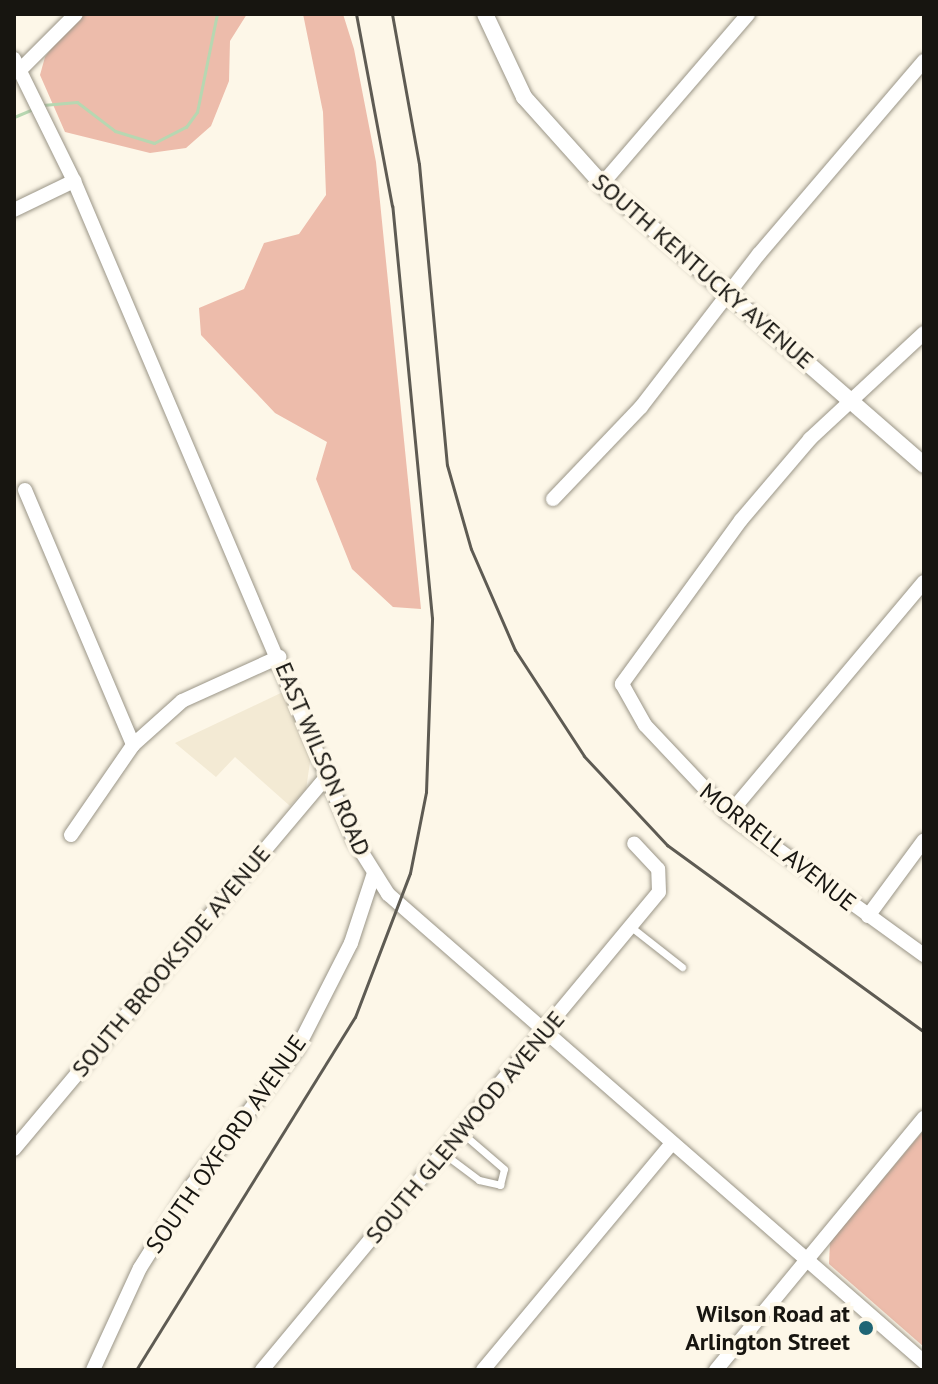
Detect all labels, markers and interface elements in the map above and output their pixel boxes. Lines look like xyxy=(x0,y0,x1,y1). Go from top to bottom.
street label: SOUTH KENTUCKY AVENUE xyxy=(586,167,820,375)
street label: EAST WILSON ROAD xyxy=(269,657,377,861)
street label: MORRELL AVENUE xyxy=(693,776,863,918)
street label: SOUTH BROOKSIDE AVENUE xyxy=(65,839,277,1083)
street label: SOUTH GLENWOOD AVENUE xyxy=(359,1005,571,1249)
street label: SOUTH OXFORD AVENUE xyxy=(140,1029,312,1259)
place label: Wilson Road at Arlington Street xyxy=(685,1300,850,1356)
marker: Wilson Road at Arlington Street xyxy=(857,1319,875,1337)

